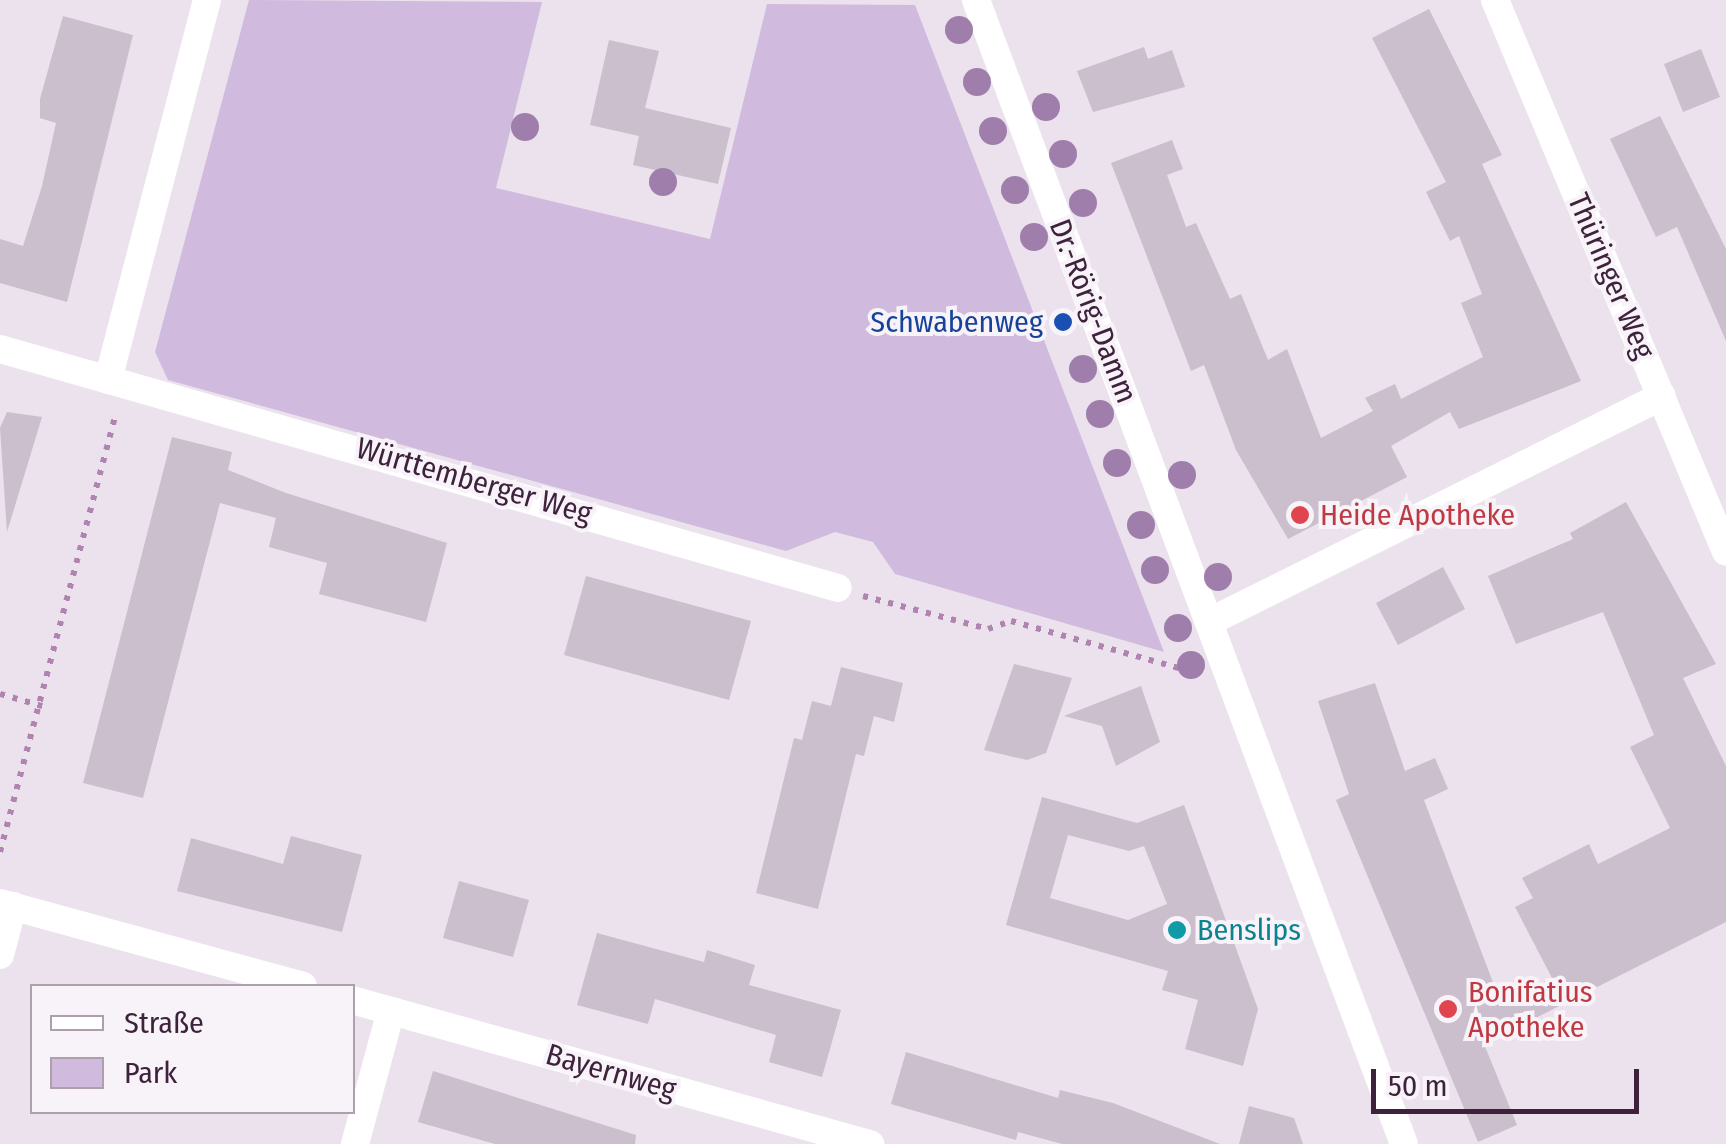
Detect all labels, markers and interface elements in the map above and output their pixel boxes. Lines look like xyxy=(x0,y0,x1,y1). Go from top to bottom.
street label: Thüringer Weg xyxy=(1560,188,1662,364)
street label: Dr.-Rörig-Damm xyxy=(1041,214,1145,408)
place label: Schwabenweg xyxy=(870,304,1043,340)
marker: Schwabenweg xyxy=(1052,311,1074,333)
street label: Württemberger Weg xyxy=(352,430,596,532)
place label: Heide Apotheke xyxy=(1320,497,1515,533)
marker: Heide Apotheke xyxy=(1289,504,1311,526)
place label: Benslips xyxy=(1197,912,1301,948)
marker: Benslips xyxy=(1166,919,1188,941)
place label: Bonifatius Apotheke xyxy=(1468,974,1593,1044)
legend xyxy=(30,984,355,1114)
marker: Bonifatius Apotheke xyxy=(1437,998,1459,1020)
text: Straße xyxy=(124,1005,204,1041)
street label: Bayernweg xyxy=(542,1036,680,1108)
scale bar xyxy=(1376,1049,1644,1111)
text: Park xyxy=(124,1055,177,1091)
text: 50 m xyxy=(1388,1068,1448,1104)

